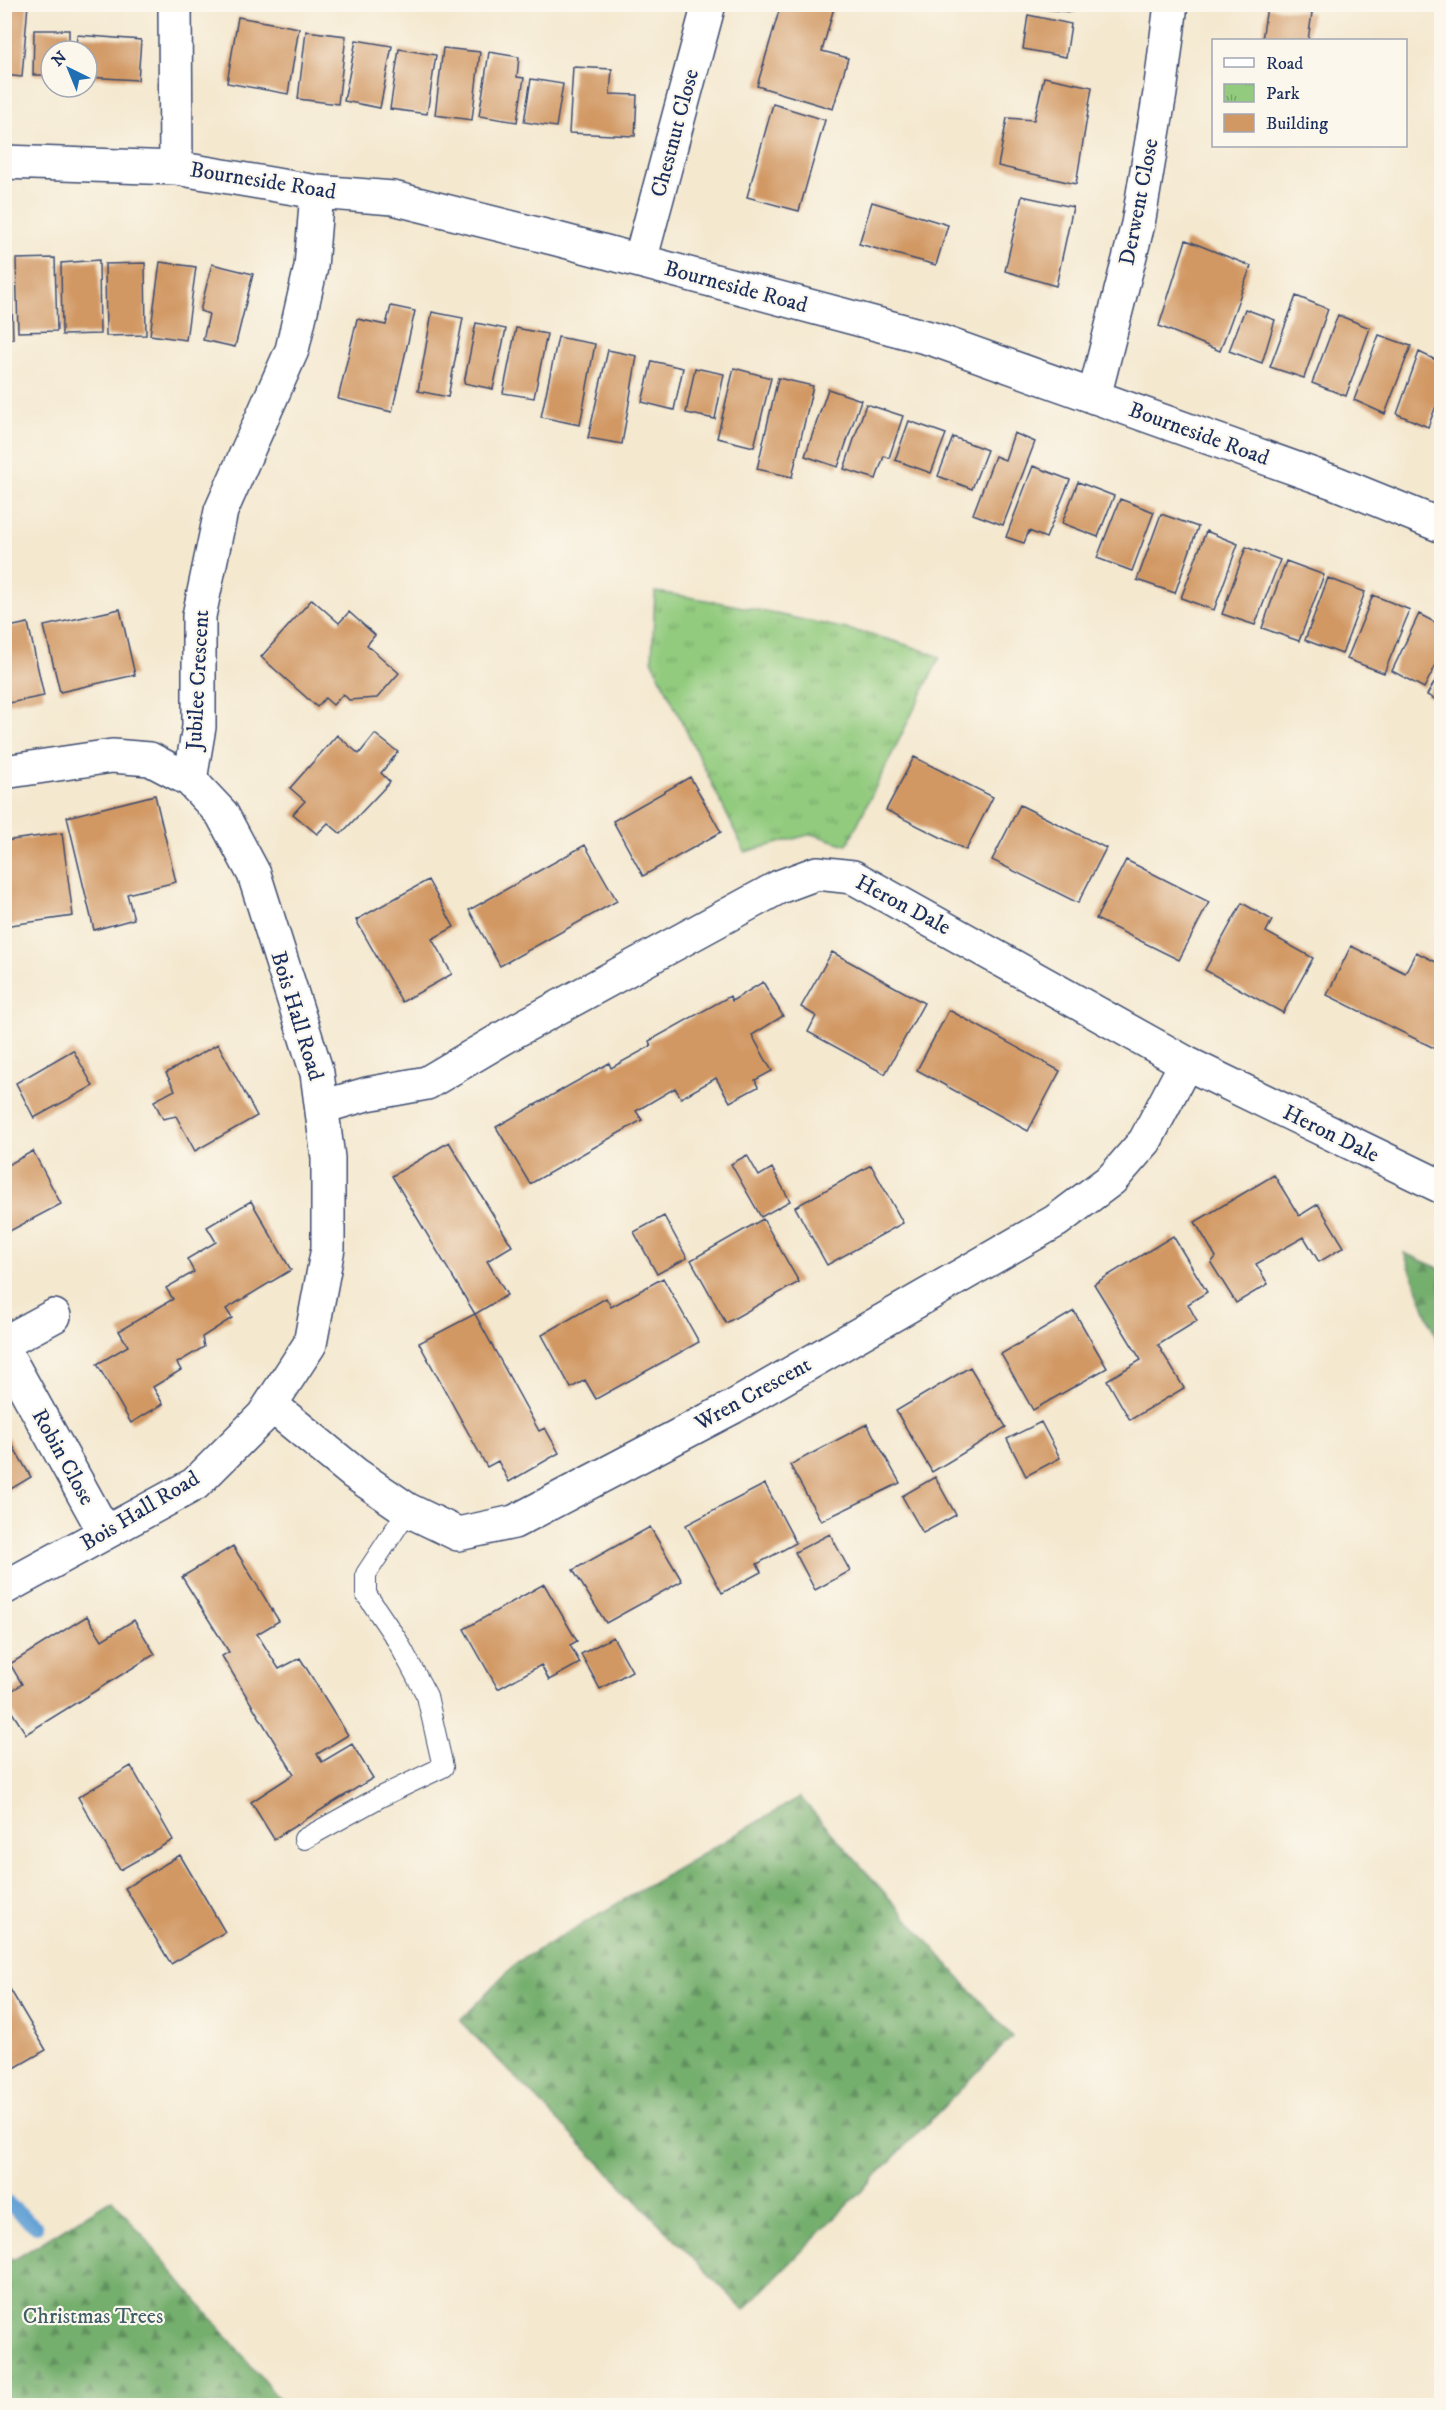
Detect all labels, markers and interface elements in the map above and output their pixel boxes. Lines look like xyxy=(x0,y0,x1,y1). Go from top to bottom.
north arrow xyxy=(39,39,99,99)
legend xyxy=(1212,39,1407,147)
text: N xyxy=(48,47,71,71)
text: Road xyxy=(1266,53,1303,75)
street label: Chestnut Close xyxy=(645,66,705,200)
text: Park xyxy=(1266,83,1300,105)
text: Building xyxy=(1266,113,1328,135)
street label: Derwent Close xyxy=(1113,136,1165,268)
street label: Bourneside Road xyxy=(188,156,338,206)
street label: Bourneside Road xyxy=(661,255,811,319)
street label: Bourneside Road xyxy=(1125,396,1273,472)
street label: Jubilee Crescent xyxy=(181,609,215,753)
street label: Heron Dale xyxy=(851,869,955,941)
street label: Bois Hall Road xyxy=(265,948,329,1084)
street label: Heron Dale xyxy=(1278,1099,1384,1169)
street label: Wren Crescent xyxy=(689,1351,816,1437)
street label: Robin Close xyxy=(26,1404,100,1510)
street label: Bois Hall Road xyxy=(76,1465,204,1557)
park label: Christmas Trees xyxy=(23,2303,163,2330)

